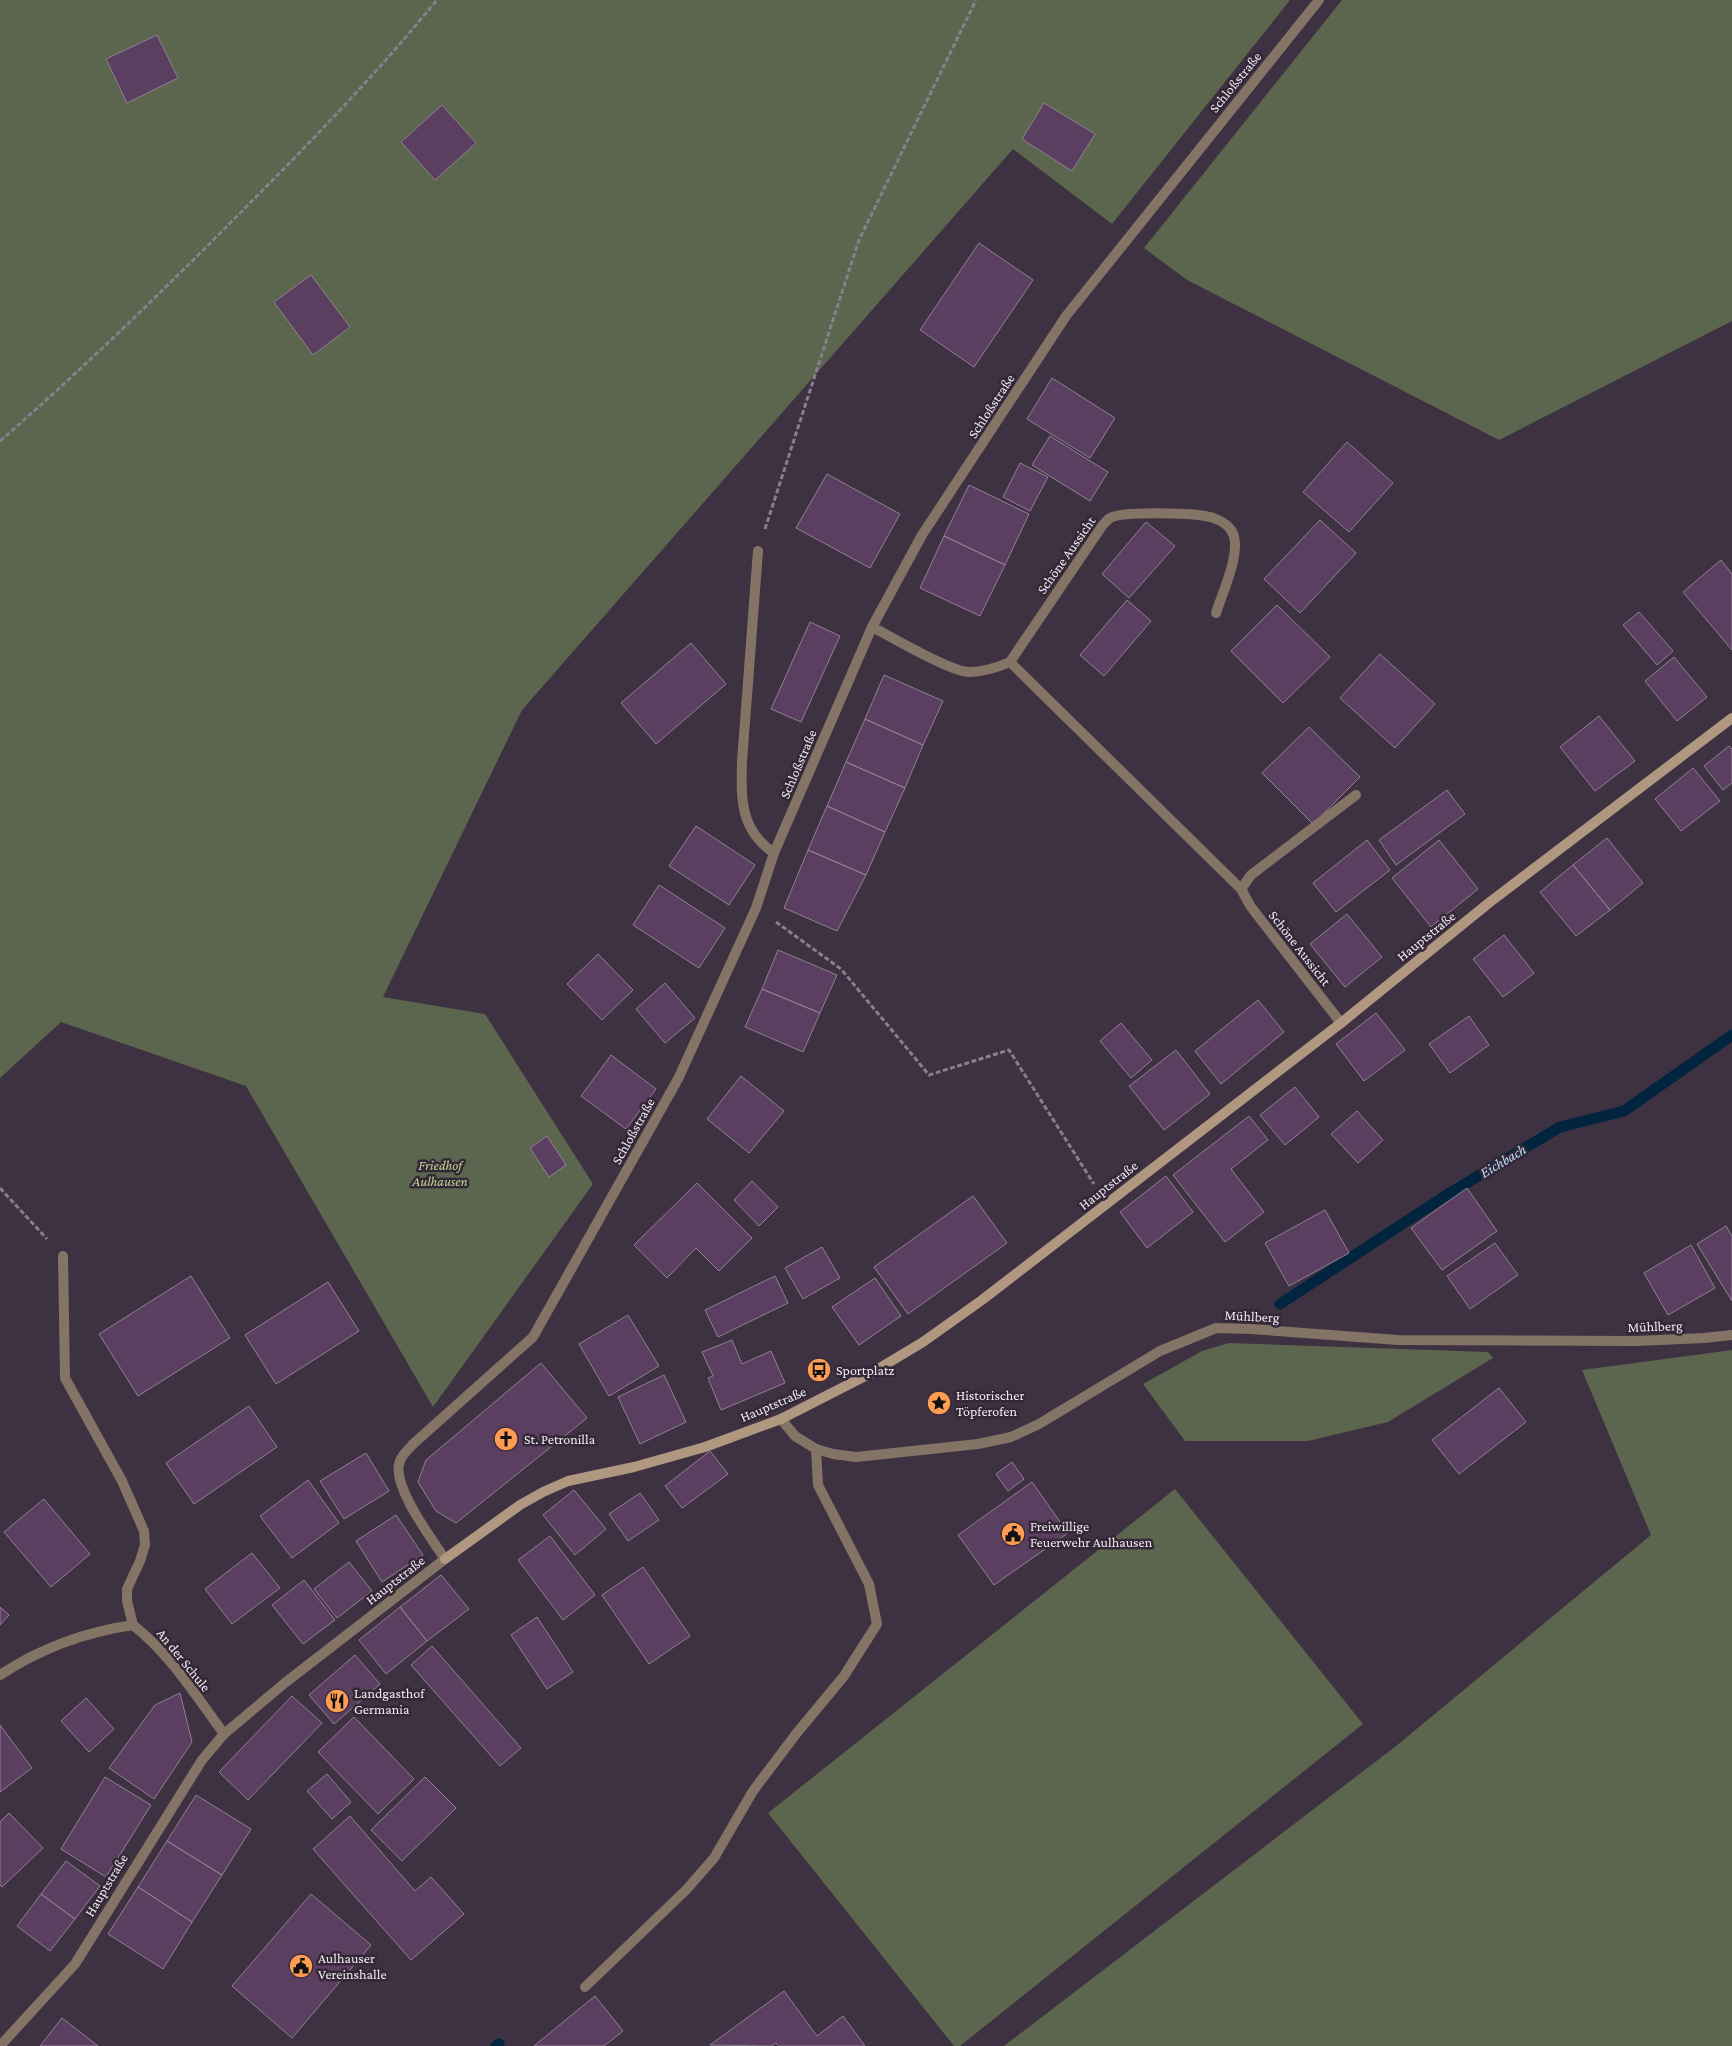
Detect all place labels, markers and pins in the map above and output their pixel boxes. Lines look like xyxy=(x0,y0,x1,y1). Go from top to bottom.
bus stop icon: Sportplatz xyxy=(806,1357,832,1383)
place label: Sportplatz xyxy=(836,1362,895,1378)
place label: Historischer Töpferofen xyxy=(956,1387,1024,1419)
place icon: Historischer Töpferofen xyxy=(926,1390,952,1416)
church icon: St. Petronilla xyxy=(493,1426,519,1452)
place label: St. Petronilla xyxy=(524,1431,596,1447)
place label: Freiwillige Feuerwehr Aulhausen xyxy=(1030,1518,1153,1550)
public building icon: Freiwillige Feuerwehr Aulhausen xyxy=(1000,1521,1026,1547)
place label: Landgasthof Germania xyxy=(354,1685,425,1717)
restaurant icon: Landgasthof Germania xyxy=(324,1688,350,1714)
place label: Aulhauser Vereinshalle xyxy=(318,1950,387,1982)
public building icon: Aulhauser Vereinshalle xyxy=(288,1953,314,1979)

